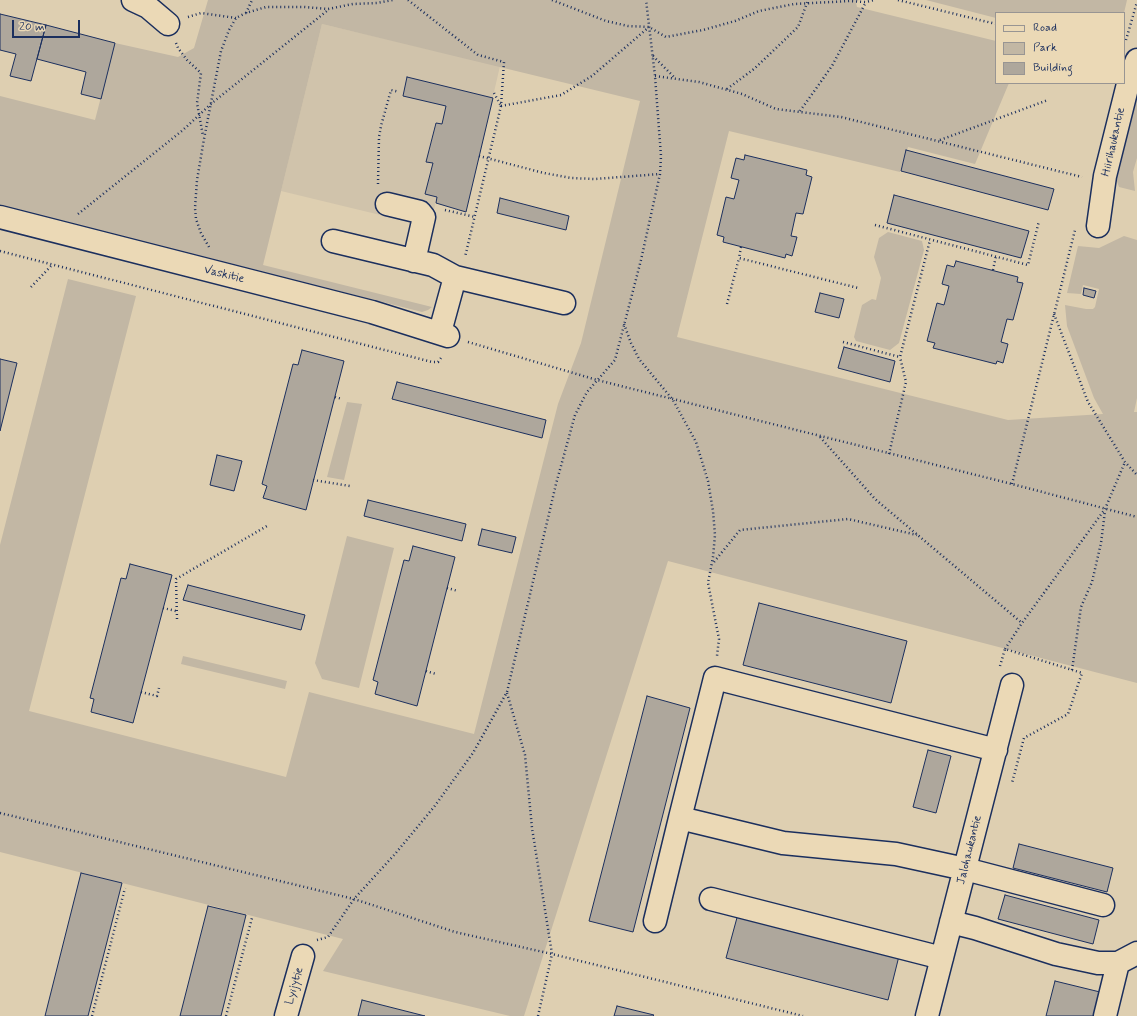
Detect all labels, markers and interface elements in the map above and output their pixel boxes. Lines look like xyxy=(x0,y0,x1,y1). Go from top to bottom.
scale bar xyxy=(14,12,82,38)
legend xyxy=(995,12,1125,84)
text: 20 m xyxy=(19,19,45,35)
text: Road xyxy=(1033,20,1057,36)
text: Park xyxy=(1033,40,1057,56)
text: Building xyxy=(1033,60,1073,76)
street label: Hiirihaukantie xyxy=(1099,106,1129,178)
street label: Vaskitie xyxy=(202,263,246,287)
street label: Jalohaukantie xyxy=(954,814,986,886)
street label: Lyijytie xyxy=(283,966,307,1006)

